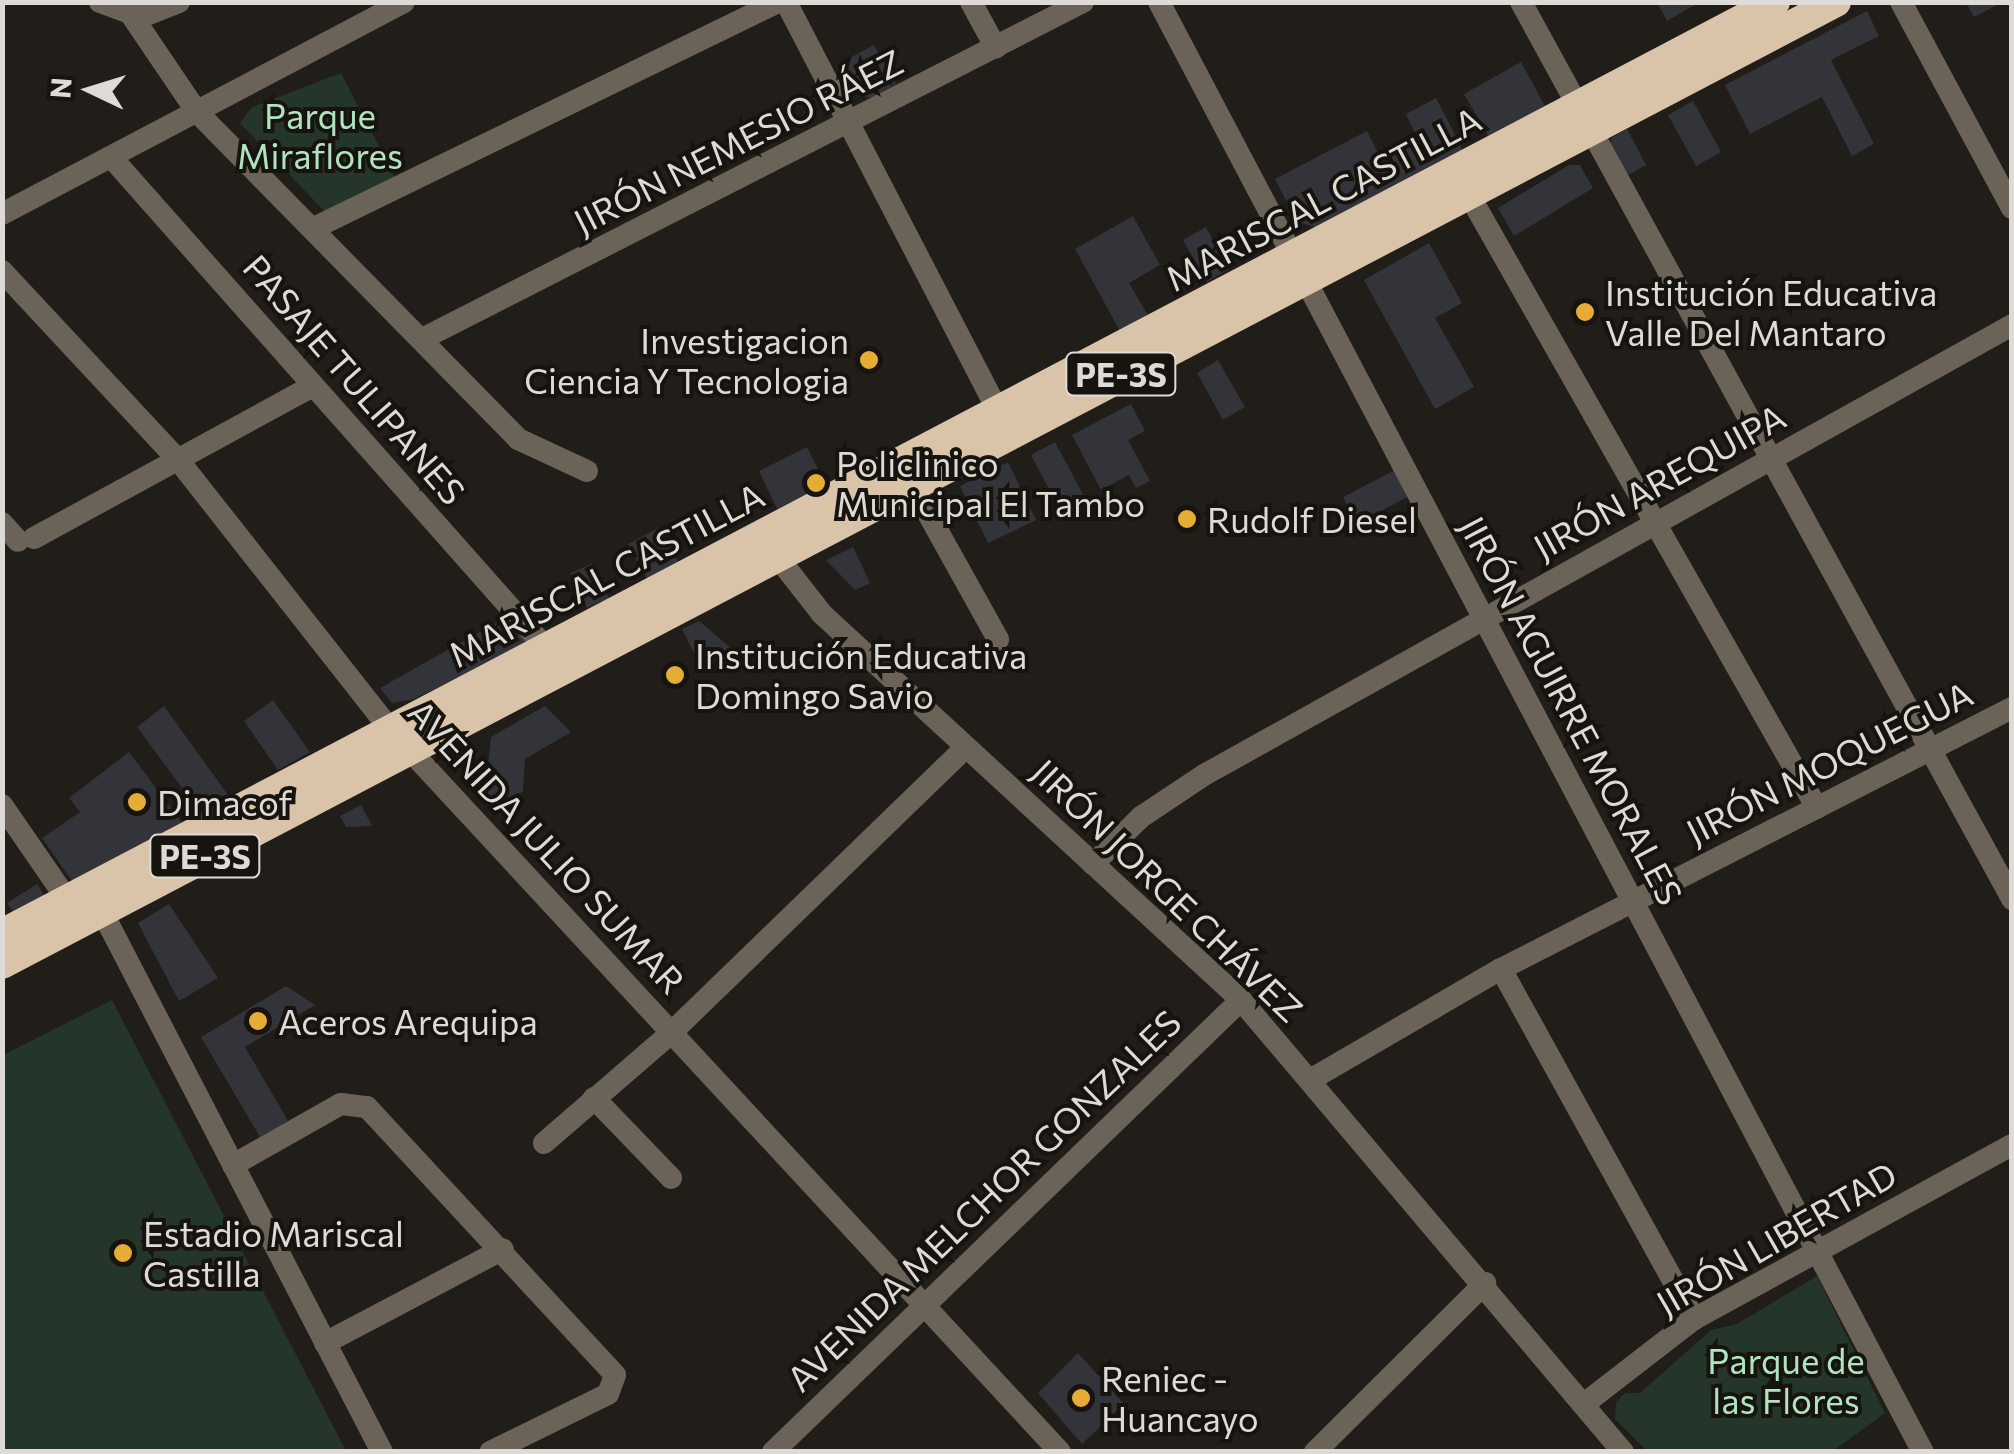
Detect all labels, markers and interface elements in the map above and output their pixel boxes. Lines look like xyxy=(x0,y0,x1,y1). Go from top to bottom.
north arrow xyxy=(40,40,140,140)
street label: JIRÓN NEMESIO RÁEZ xyxy=(567,40,909,242)
text: N xyxy=(42,76,78,100)
park label: Parque Miraflores xyxy=(237,94,403,176)
street label: MARISCAL CASTILLA xyxy=(1158,97,1488,299)
street label: PASAJE TULIPANES xyxy=(235,246,475,512)
place label: Institución Educativa Valle Del Mantaro xyxy=(1605,271,1937,353)
marker: Institución Educativa Valle Del Mantaro xyxy=(1574,301,1596,323)
place label: Investigacion Ciencia Y Tecnologia xyxy=(524,319,849,401)
road number: PE-3S xyxy=(1064,347,1178,401)
marker: Investigacion Ciencia Y Tecnologia xyxy=(858,349,880,371)
street label: JIRÓN AREQUIPA xyxy=(1526,394,1792,568)
place label: Policlinico Municipal El Tambo xyxy=(836,442,1145,524)
marker: Policlinico Municipal El Tambo xyxy=(805,472,827,494)
street label: MARISCAL CASTILLA xyxy=(441,473,771,675)
place label: Rudolf Diesel xyxy=(1207,498,1417,540)
marker: Rudolf Diesel xyxy=(1176,508,1198,530)
street label: JIRÓN AGUIRRE MORALES xyxy=(1452,509,1692,911)
place label: Institución Educativa Domingo Savio xyxy=(695,634,1027,716)
marker: Institución Educativa Domingo Savio xyxy=(664,664,686,686)
street label: JIRÓN MOQUEGUA xyxy=(1679,672,1979,852)
street label: AVENIDA JULIO SUMAR xyxy=(400,691,694,1001)
street label: JIRÓN JORGE CHÁVEZ xyxy=(1024,750,1312,1030)
place label: Dimacof xyxy=(157,781,292,823)
marker: Dimacof xyxy=(126,791,148,813)
road number: PE-3S xyxy=(148,829,262,883)
place label: Aceros Arequipa xyxy=(278,1000,538,1042)
street label: AVENIDA MELCHOR GONZALES xyxy=(778,1001,1188,1399)
marker: Aceros Arequipa xyxy=(247,1010,269,1032)
street label: JIRÓN LIBERTAD xyxy=(1649,1152,1903,1324)
place label: Estadio Mariscal Castilla xyxy=(143,1212,404,1294)
marker: Estadio Mariscal Castilla xyxy=(112,1242,134,1264)
park label: Parque de las Flores xyxy=(1707,1339,1865,1421)
place label: Reniec - Huancayo xyxy=(1101,1357,1259,1439)
marker: Reniec - Huancayo xyxy=(1070,1387,1092,1409)

